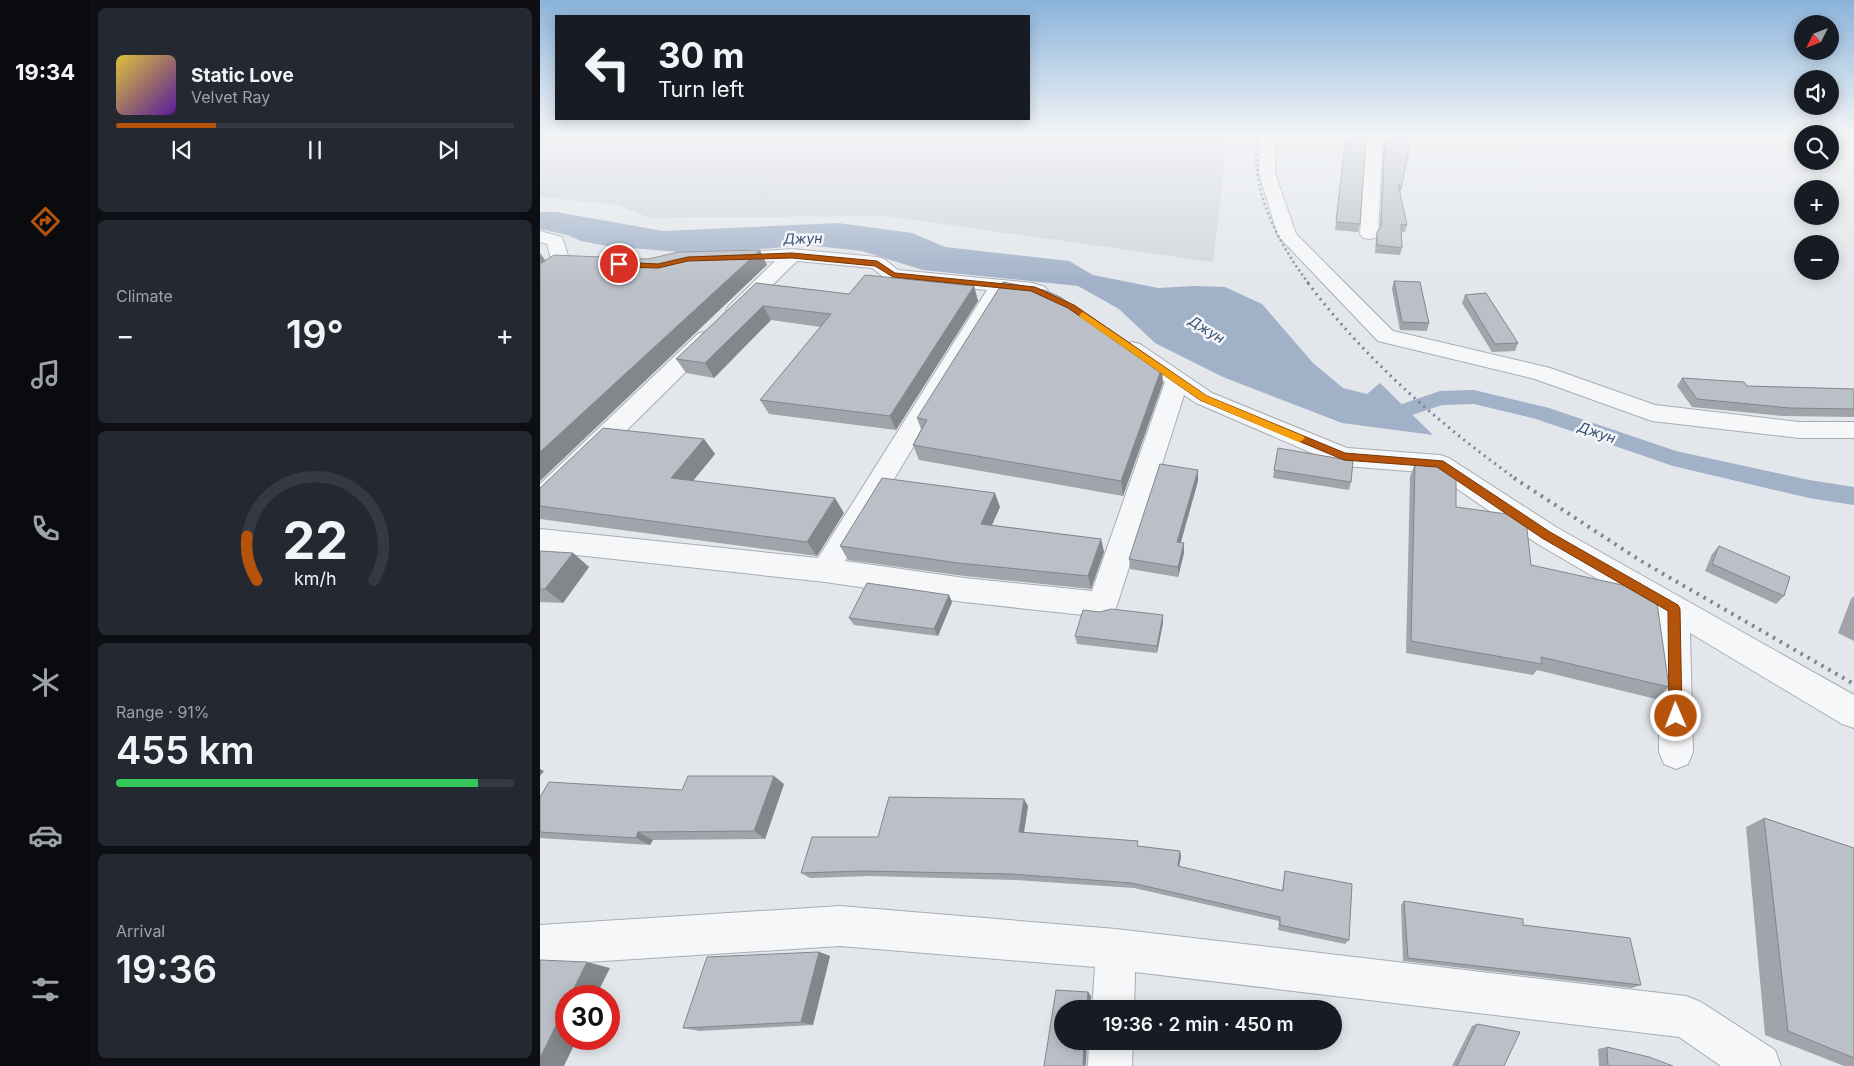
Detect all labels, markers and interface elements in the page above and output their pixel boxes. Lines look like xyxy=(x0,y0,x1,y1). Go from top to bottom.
north arrow xyxy=(1794,15,1839,60)
map controls xyxy=(1794,15,1839,280)
text: 30 m xyxy=(658,34,744,76)
icon: left xyxy=(575,35,640,100)
text: 19:34 xyxy=(15,59,75,85)
text: Static Love xyxy=(191,64,294,87)
button: sound xyxy=(1794,70,1839,115)
text: Turn left xyxy=(658,76,744,102)
text: Velvet Ray xyxy=(191,87,270,107)
button: search xyxy=(1794,125,1839,170)
icon: previous xyxy=(168,136,196,164)
icon: pause xyxy=(301,136,329,164)
icon: next xyxy=(434,136,462,164)
button: + xyxy=(1794,180,1839,225)
icon: directions xyxy=(28,204,63,239)
water label: Джун xyxy=(782,229,823,247)
button: − xyxy=(1794,235,1839,280)
pin xyxy=(598,243,640,285)
icon: arrive xyxy=(605,250,633,278)
text: Climate xyxy=(116,286,173,306)
text: 19° xyxy=(286,311,344,357)
water label: Джун xyxy=(1185,311,1228,347)
text: − xyxy=(116,318,135,352)
text: + xyxy=(495,318,514,352)
icon: music xyxy=(28,357,63,392)
water label: Джун xyxy=(1575,417,1618,446)
text: 22 xyxy=(282,509,348,572)
icon: phone xyxy=(28,511,63,546)
text: km/h xyxy=(294,568,336,589)
icon: climate xyxy=(28,665,63,700)
position arrow xyxy=(1649,689,1701,741)
text: Range · 91% xyxy=(116,702,210,722)
text: 455 km xyxy=(116,727,255,773)
icon: car xyxy=(28,818,63,853)
text: Arrival xyxy=(116,921,165,941)
text: 19:36 xyxy=(116,946,217,992)
icon: filters xyxy=(28,972,63,1007)
speed limit sign: 30 xyxy=(555,985,620,1050)
text: 19:36 · 2 min · 450 m xyxy=(1102,1013,1294,1036)

